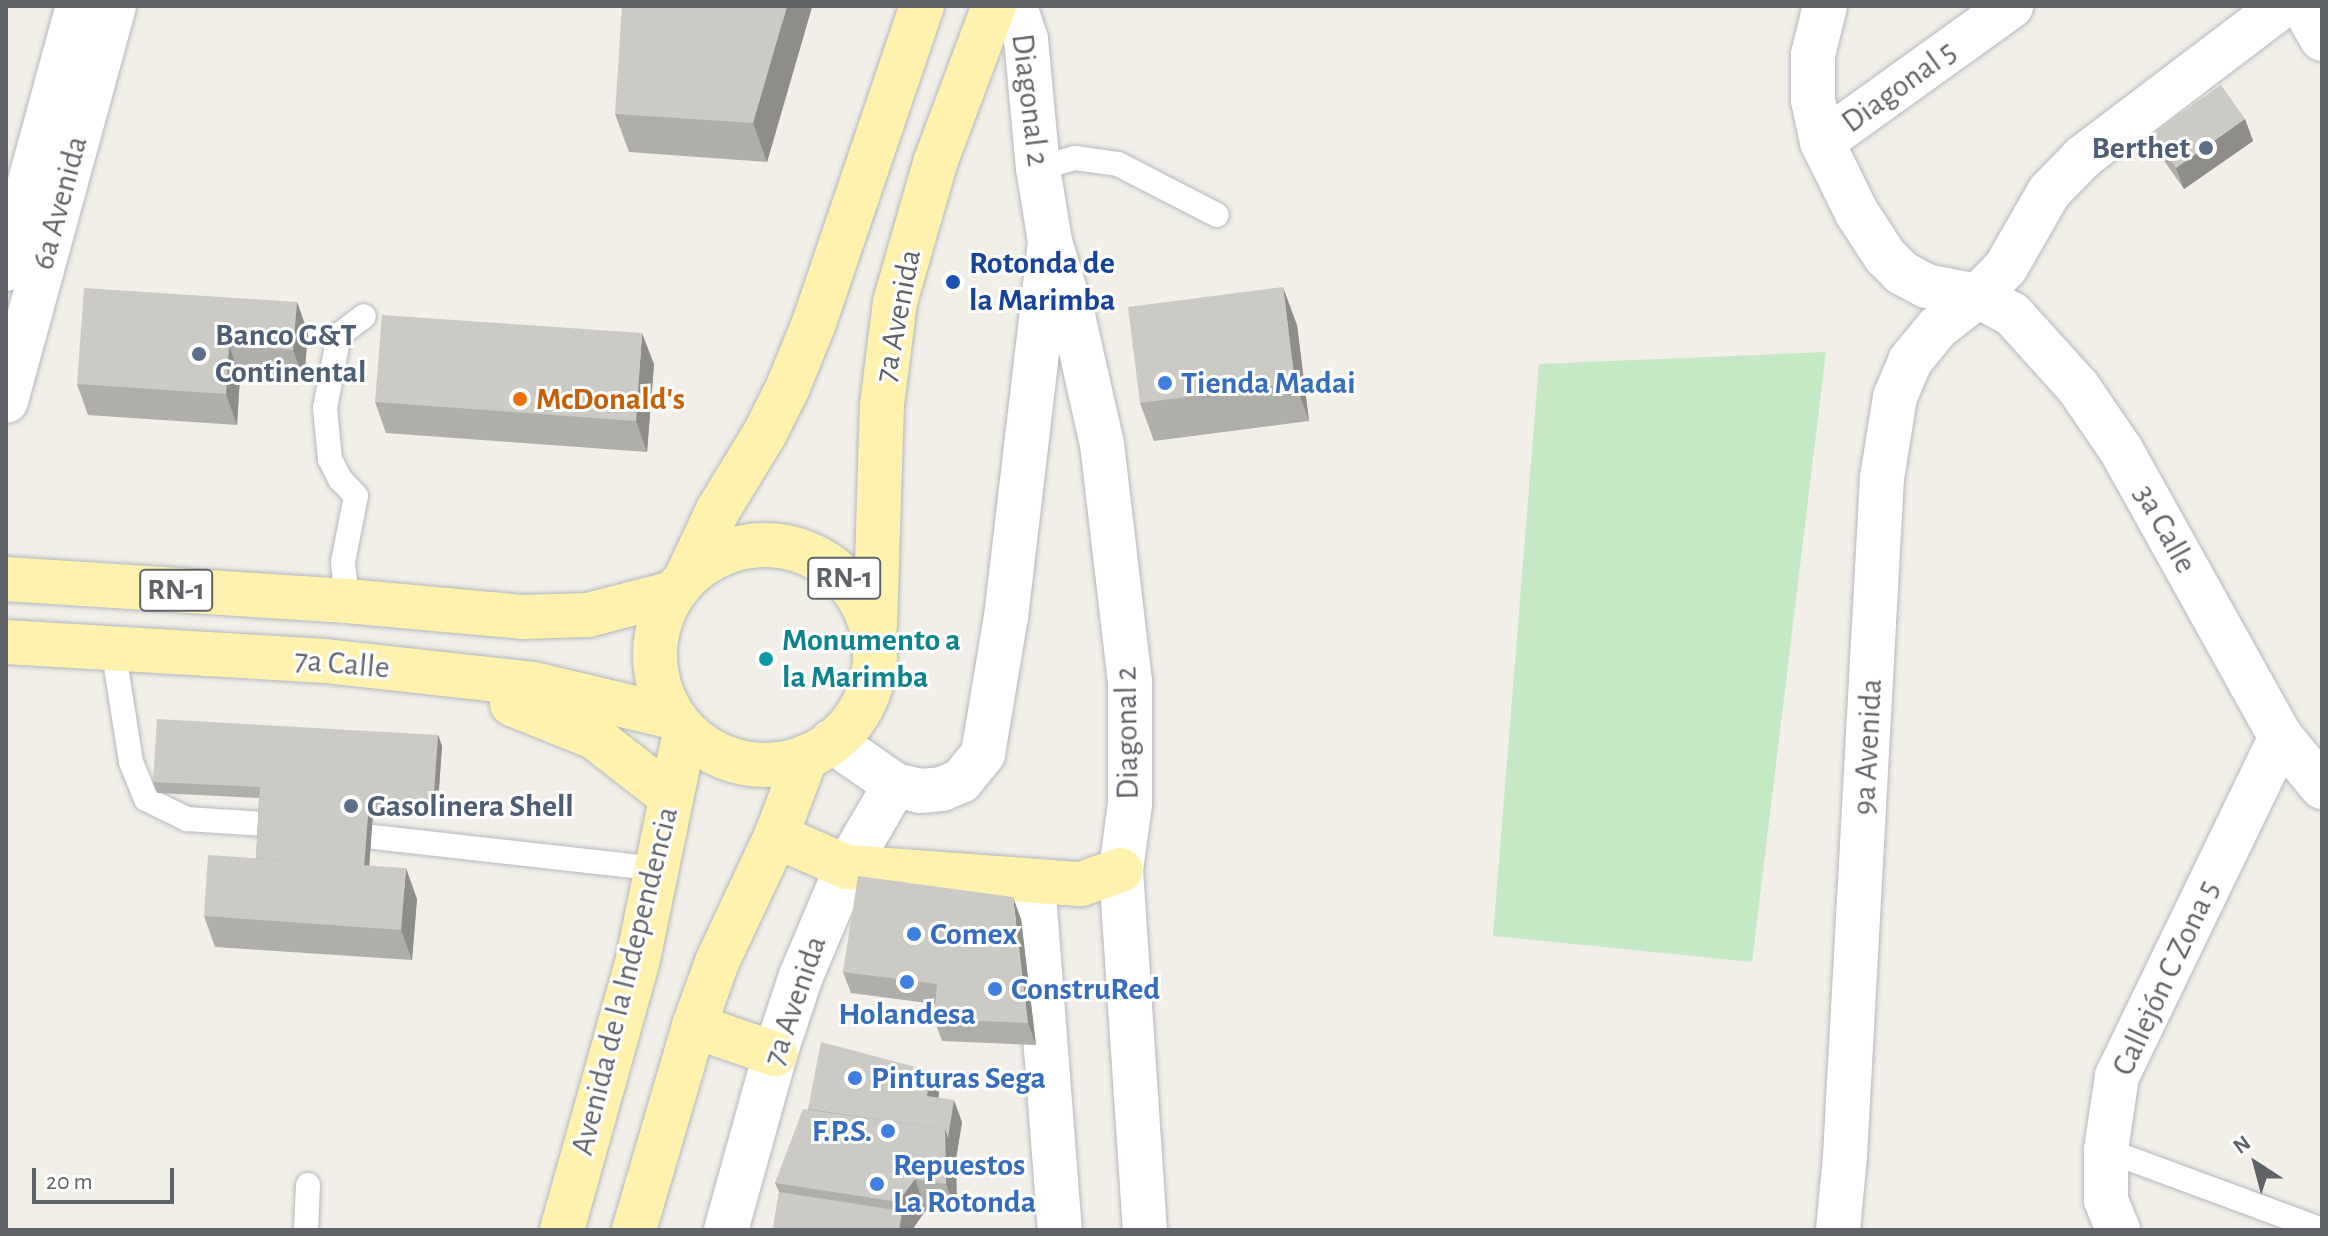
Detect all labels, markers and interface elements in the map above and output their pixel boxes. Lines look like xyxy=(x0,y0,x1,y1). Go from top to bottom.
street label: Diagonal 2 xyxy=(1003,32,1057,168)
street label: Diagonal 5 xyxy=(1834,33,1964,141)
place label: Berthet xyxy=(2092,129,2190,167)
street label: 6a Avenida xyxy=(24,132,96,274)
marker: Berthet xyxy=(2197,139,2215,157)
place label: Rotonda de la Marimba xyxy=(969,245,1115,320)
street label: 7a Avenida xyxy=(866,246,930,386)
marker: Rotonda de la Marimba xyxy=(944,273,962,291)
place label: Banco G&T Continental xyxy=(215,317,366,392)
marker: Banco G&T Continental xyxy=(190,345,208,363)
place label: Tienda Madai xyxy=(1181,364,1356,402)
marker: Tienda Madai xyxy=(1156,374,1174,392)
place label: McDonald's xyxy=(536,380,685,418)
marker: McDonald's xyxy=(511,390,529,408)
street label: 3a Calle xyxy=(2125,478,2205,580)
road number: RN-1 xyxy=(806,552,882,604)
road number: RN-1 xyxy=(138,564,214,616)
place label: Monumento a la Marimba xyxy=(782,622,961,697)
street label: 7a Calle xyxy=(293,641,391,687)
marker: Monumento a la Marimba xyxy=(757,650,775,668)
street label: Diagonal 2 xyxy=(1107,666,1147,800)
street label: 9a Avenida xyxy=(1845,678,1891,816)
place label: Gasolinera Shell xyxy=(367,787,574,825)
marker: Gasolinera Shell xyxy=(342,797,360,815)
street label: Avenida de la Independencia xyxy=(563,803,687,1159)
street label: Callejón C Zona 5 xyxy=(2104,874,2228,1082)
place label: Comex xyxy=(930,915,1017,953)
marker: Comex xyxy=(905,925,923,943)
street label: 7a Avenida xyxy=(755,931,835,1071)
place label: ConstruRed xyxy=(1011,970,1160,1008)
marker: Holandesa xyxy=(898,973,916,991)
marker: ConstruRed xyxy=(986,980,1004,998)
place label: Holandesa xyxy=(838,995,976,1033)
place label: Pinturas Sega xyxy=(871,1059,1046,1097)
marker: Pinturas Sega xyxy=(846,1069,864,1087)
place label: F.P.S. xyxy=(812,1112,872,1150)
marker: F.P.S. xyxy=(879,1122,897,1140)
north arrow xyxy=(2216,1124,2296,1204)
text: N xyxy=(2229,1131,2255,1158)
place label: Repuestos La Rotonda xyxy=(893,1147,1036,1222)
scale bar xyxy=(36,1152,178,1202)
text: 20 m xyxy=(46,1170,93,1194)
marker: Repuestos La Rotonda xyxy=(868,1175,886,1193)

